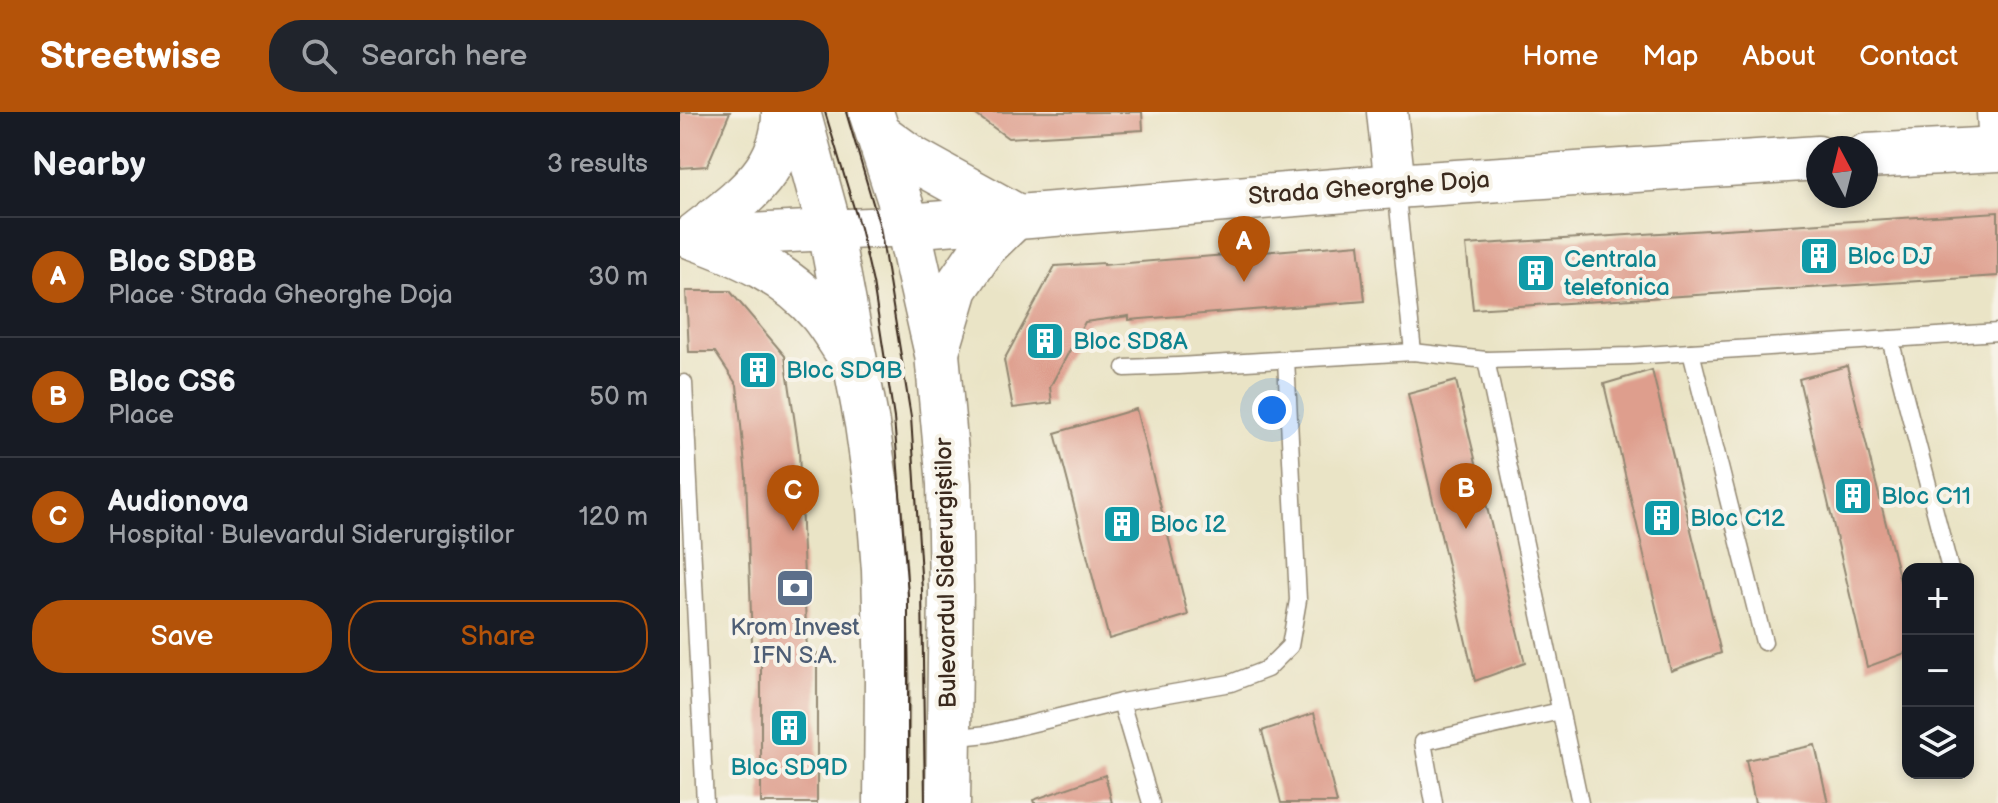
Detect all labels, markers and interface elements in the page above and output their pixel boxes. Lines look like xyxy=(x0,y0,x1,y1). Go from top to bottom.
search box xyxy=(269,20,829,92)
text: Streetwise xyxy=(40,34,221,79)
icon: search xyxy=(297,34,341,78)
text: Search here xyxy=(361,38,527,74)
text: Home xyxy=(1522,40,1598,73)
text: Map xyxy=(1642,40,1699,73)
text: About xyxy=(1743,40,1815,73)
text: Contact xyxy=(1859,40,1958,73)
north arrow xyxy=(1806,136,1878,208)
text: Nearby xyxy=(32,144,146,185)
text: 3 results xyxy=(547,149,648,180)
street label: Strada Gheorghe Doja xyxy=(1247,165,1491,211)
pin: A xyxy=(1218,216,1270,282)
building icon: Bloc DJ xyxy=(1798,235,1840,277)
place label: Bloc DJ xyxy=(1847,242,1932,271)
text: Bloc SD8B xyxy=(108,244,257,280)
place label: Centrala telefonica xyxy=(1564,245,1670,302)
building icon: Centrala telefonica xyxy=(1515,252,1557,294)
text: A xyxy=(50,262,66,293)
text: 30 m xyxy=(588,262,648,293)
text: Place · Strada Gheorghe Doja xyxy=(108,280,453,311)
building icon: Bloc SD8A xyxy=(1024,320,1066,362)
place label: Bloc SD8A xyxy=(1073,327,1188,356)
building icon: Bloc SD9B xyxy=(737,349,779,391)
place label: Bloc SD9B xyxy=(786,356,902,385)
text: Bloc CS6 xyxy=(108,364,236,400)
text: B xyxy=(49,382,67,413)
text: 50 m xyxy=(589,382,648,413)
your location xyxy=(1252,390,1292,430)
text: Place xyxy=(108,400,174,431)
street label: Bulevardul Siderurgiștilor xyxy=(929,437,963,709)
pin: B xyxy=(1440,463,1492,529)
pin: C xyxy=(767,465,819,531)
building icon: Bloc C11 xyxy=(1832,475,1874,517)
place label: Bloc C11 xyxy=(1881,482,1971,511)
text: Audionova xyxy=(108,484,249,520)
building icon: Bloc C12 xyxy=(1641,497,1683,539)
text: C xyxy=(49,502,67,533)
text: 120 m xyxy=(579,502,648,533)
building icon: Bloc I2 xyxy=(1101,503,1143,545)
place label: Bloc C12 xyxy=(1690,504,1785,533)
place label: Bloc I2 xyxy=(1150,510,1226,539)
text: Hospital · Bulevardul Siderurgiștilor xyxy=(108,520,514,551)
map controls xyxy=(1902,563,1974,779)
button: + xyxy=(1902,563,1974,635)
bank icon: Krom Invest IFN S.A. xyxy=(774,567,816,609)
button: Save xyxy=(32,600,332,673)
button: Share xyxy=(348,600,648,673)
place label: Krom Invest IFN S.A. xyxy=(730,613,860,670)
button: − xyxy=(1902,635,1974,707)
building icon: Bloc SD9D xyxy=(768,707,810,749)
button: layers xyxy=(1902,707,1974,779)
place label: Bloc SD9D xyxy=(730,753,848,782)

